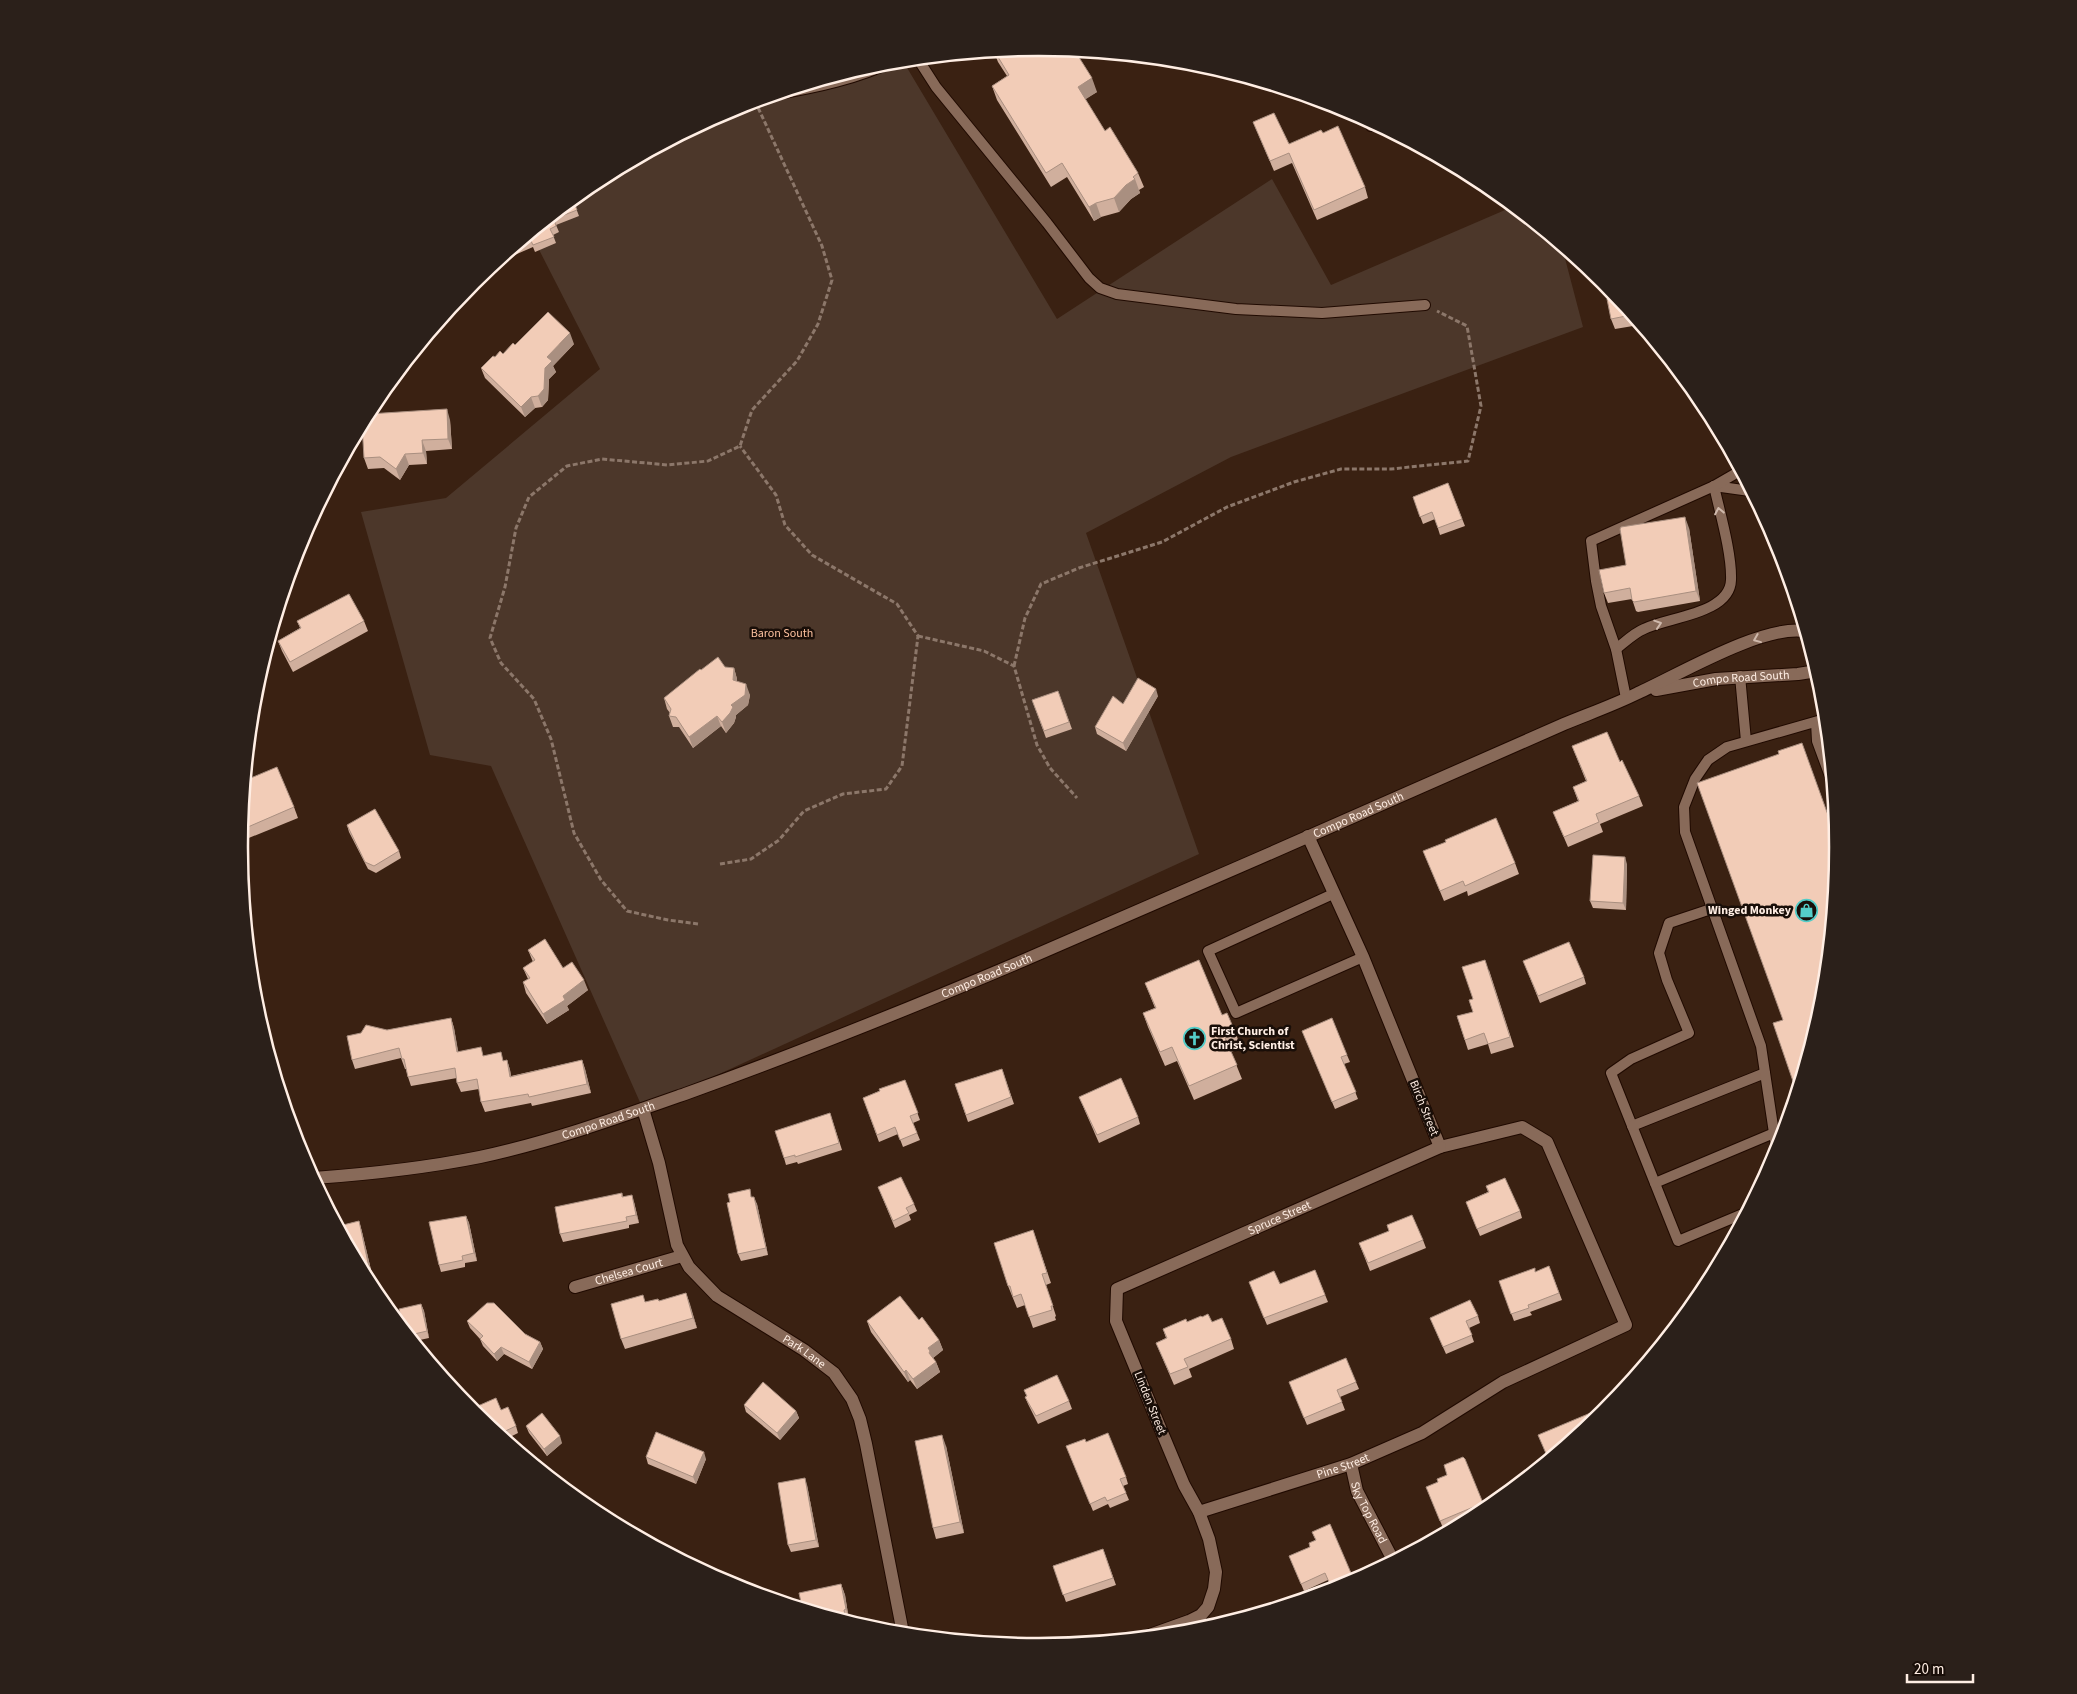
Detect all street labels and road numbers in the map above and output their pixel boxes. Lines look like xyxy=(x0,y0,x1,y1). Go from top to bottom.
street label: Compo Road South xyxy=(1691,666,1790,692)
street label: Compo Road South xyxy=(1310,788,1406,842)
street label: Compo Road South xyxy=(939,949,1035,1002)
street label: Birch Street xyxy=(1405,1078,1443,1138)
street label: Compo Road South xyxy=(560,1097,657,1144)
street label: Spruce Street xyxy=(1245,1196,1314,1239)
street label: Chelsea Court xyxy=(593,1254,665,1289)
street label: Park Lane xyxy=(779,1330,830,1372)
street label: Linden Street xyxy=(1130,1369,1170,1437)
street label: Pine Street xyxy=(1314,1449,1372,1483)
street label: Sky Top Road xyxy=(1347,1480,1391,1546)

